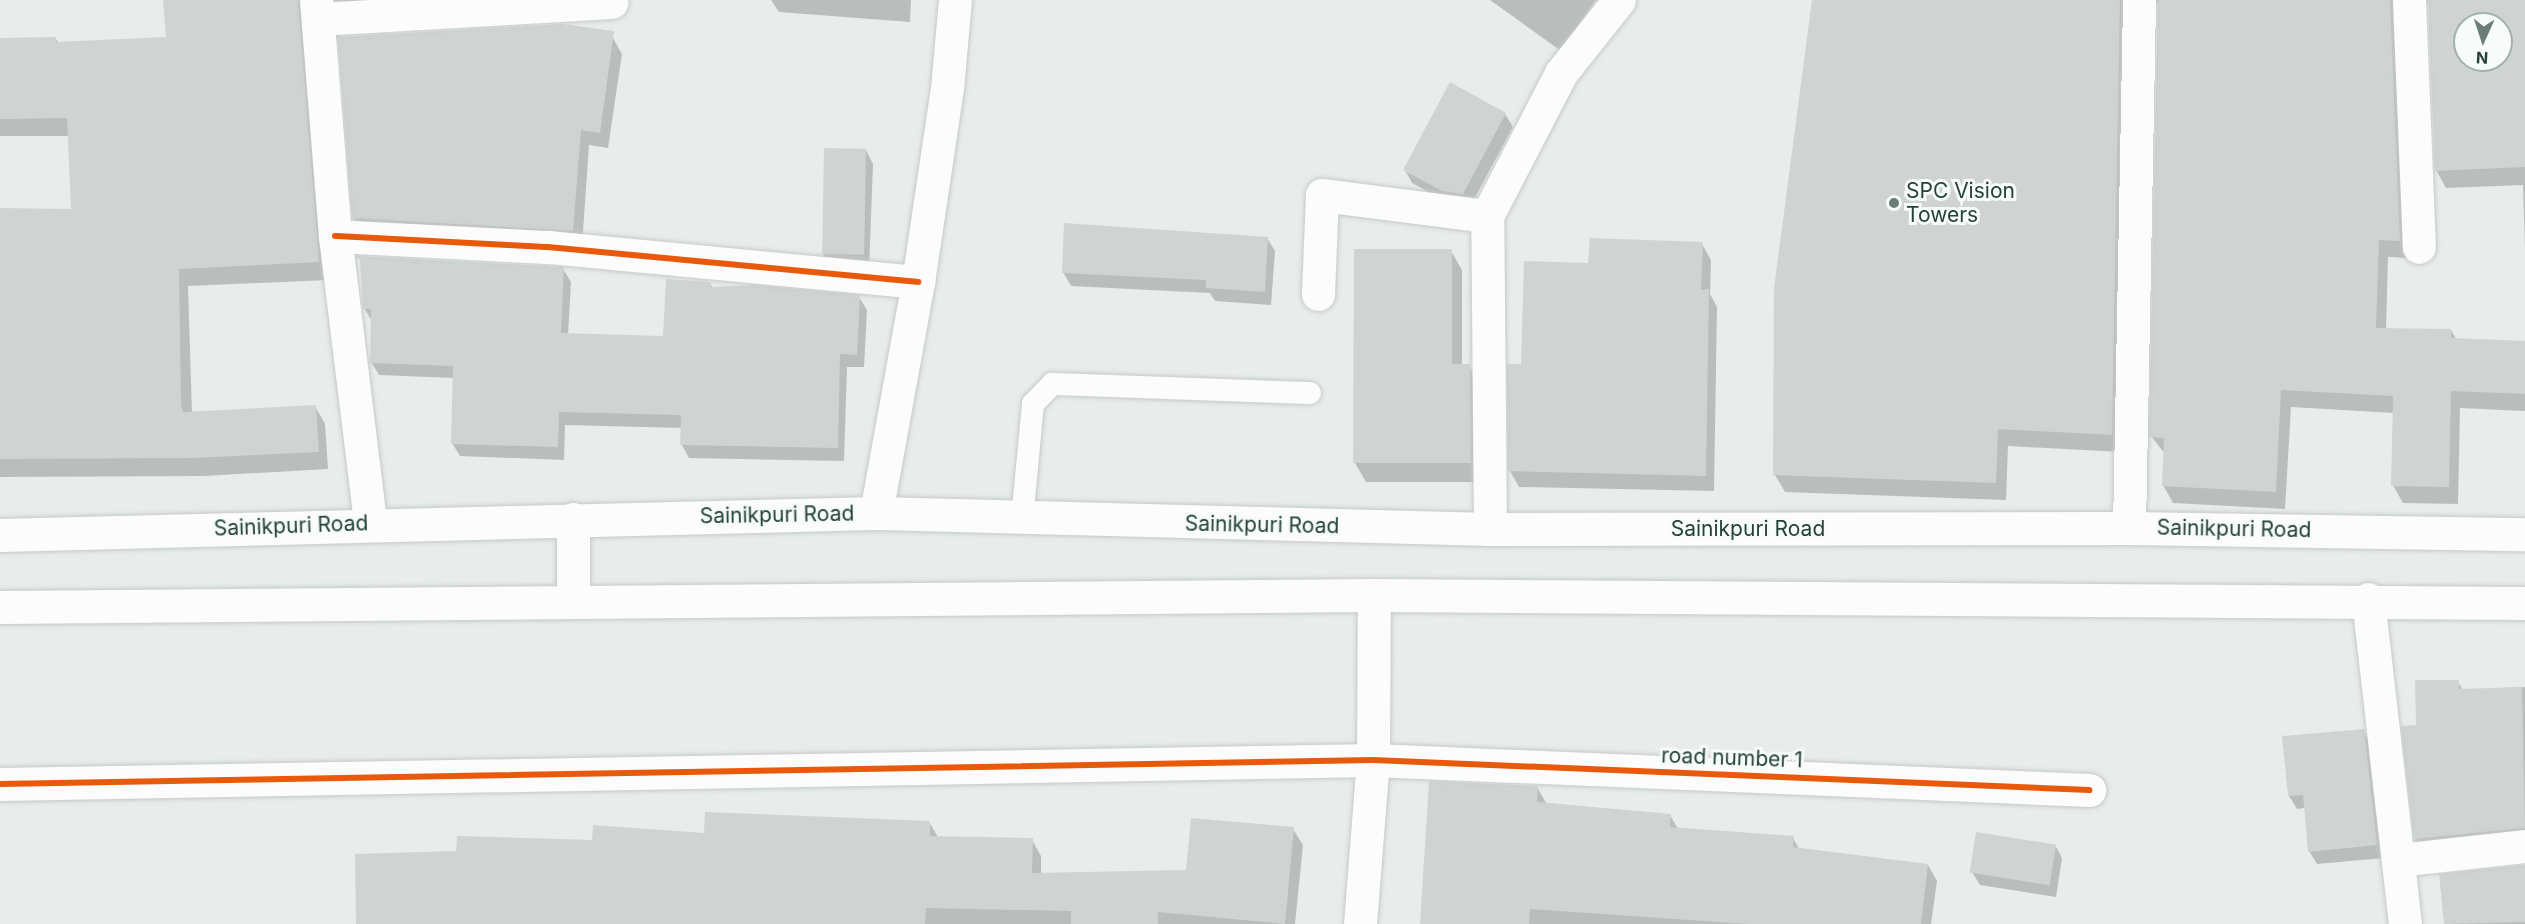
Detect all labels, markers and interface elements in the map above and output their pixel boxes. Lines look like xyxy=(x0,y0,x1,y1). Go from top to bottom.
north arrow xyxy=(2453,12,2513,72)
text: N xyxy=(2476,48,2489,68)
place label: SPC Vision Towers xyxy=(1906,178,2015,228)
marker: SPC Vision Towers xyxy=(1887,196,1901,210)
street label: Sainikpuri Road xyxy=(700,501,854,529)
street label: Sainikpuri Road xyxy=(213,511,369,541)
street label: Sainikpuri Road xyxy=(1185,511,1339,539)
street label: Sainikpuri Road xyxy=(2157,515,2311,543)
street label: Sainikpuri Road xyxy=(1671,516,1825,542)
street label: road number 1 xyxy=(1661,743,1803,773)

